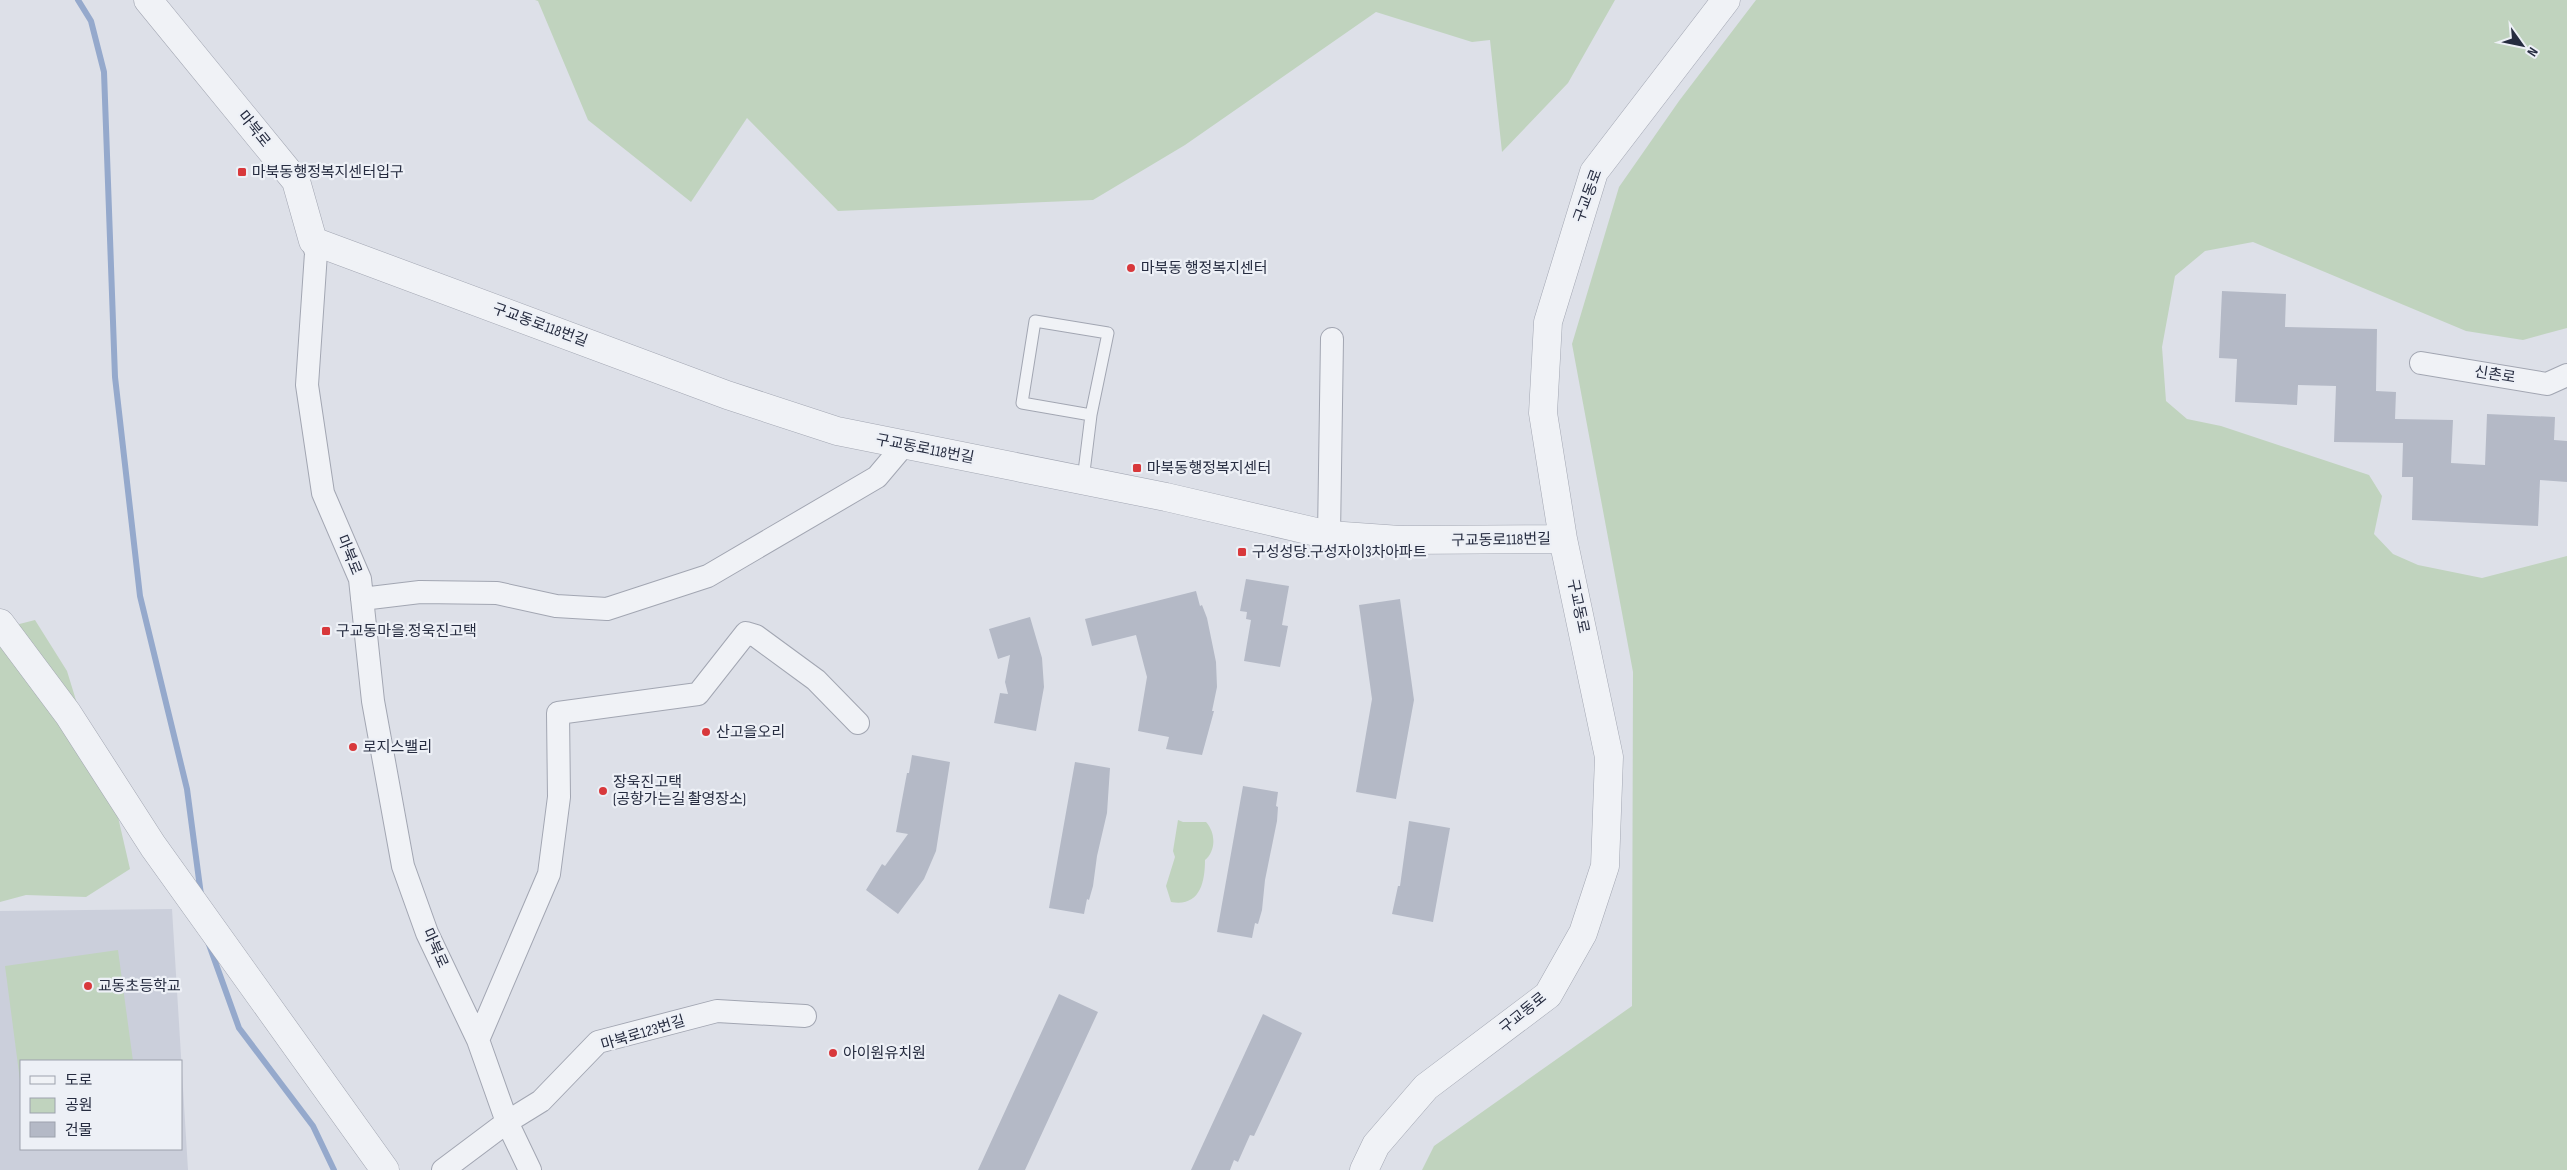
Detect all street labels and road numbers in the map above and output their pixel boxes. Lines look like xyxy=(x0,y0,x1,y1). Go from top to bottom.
street label: 마북로 xyxy=(234,107,274,151)
street label: 구교동로 xyxy=(1570,167,1606,225)
street label: 구교동로118번길 xyxy=(490,299,590,351)
street label: 신촌로 xyxy=(2473,362,2517,388)
street label: 구교동로118번길 xyxy=(874,430,976,468)
street label: 구교동로118번길 xyxy=(1451,530,1551,550)
street label: 마북로 xyxy=(332,532,366,578)
street label: 구교동로 xyxy=(1563,577,1593,635)
street label: 마북로 xyxy=(418,925,452,971)
street label: 구교동로 xyxy=(1496,988,1550,1038)
street label: 마북로123번길 xyxy=(599,1011,687,1055)

